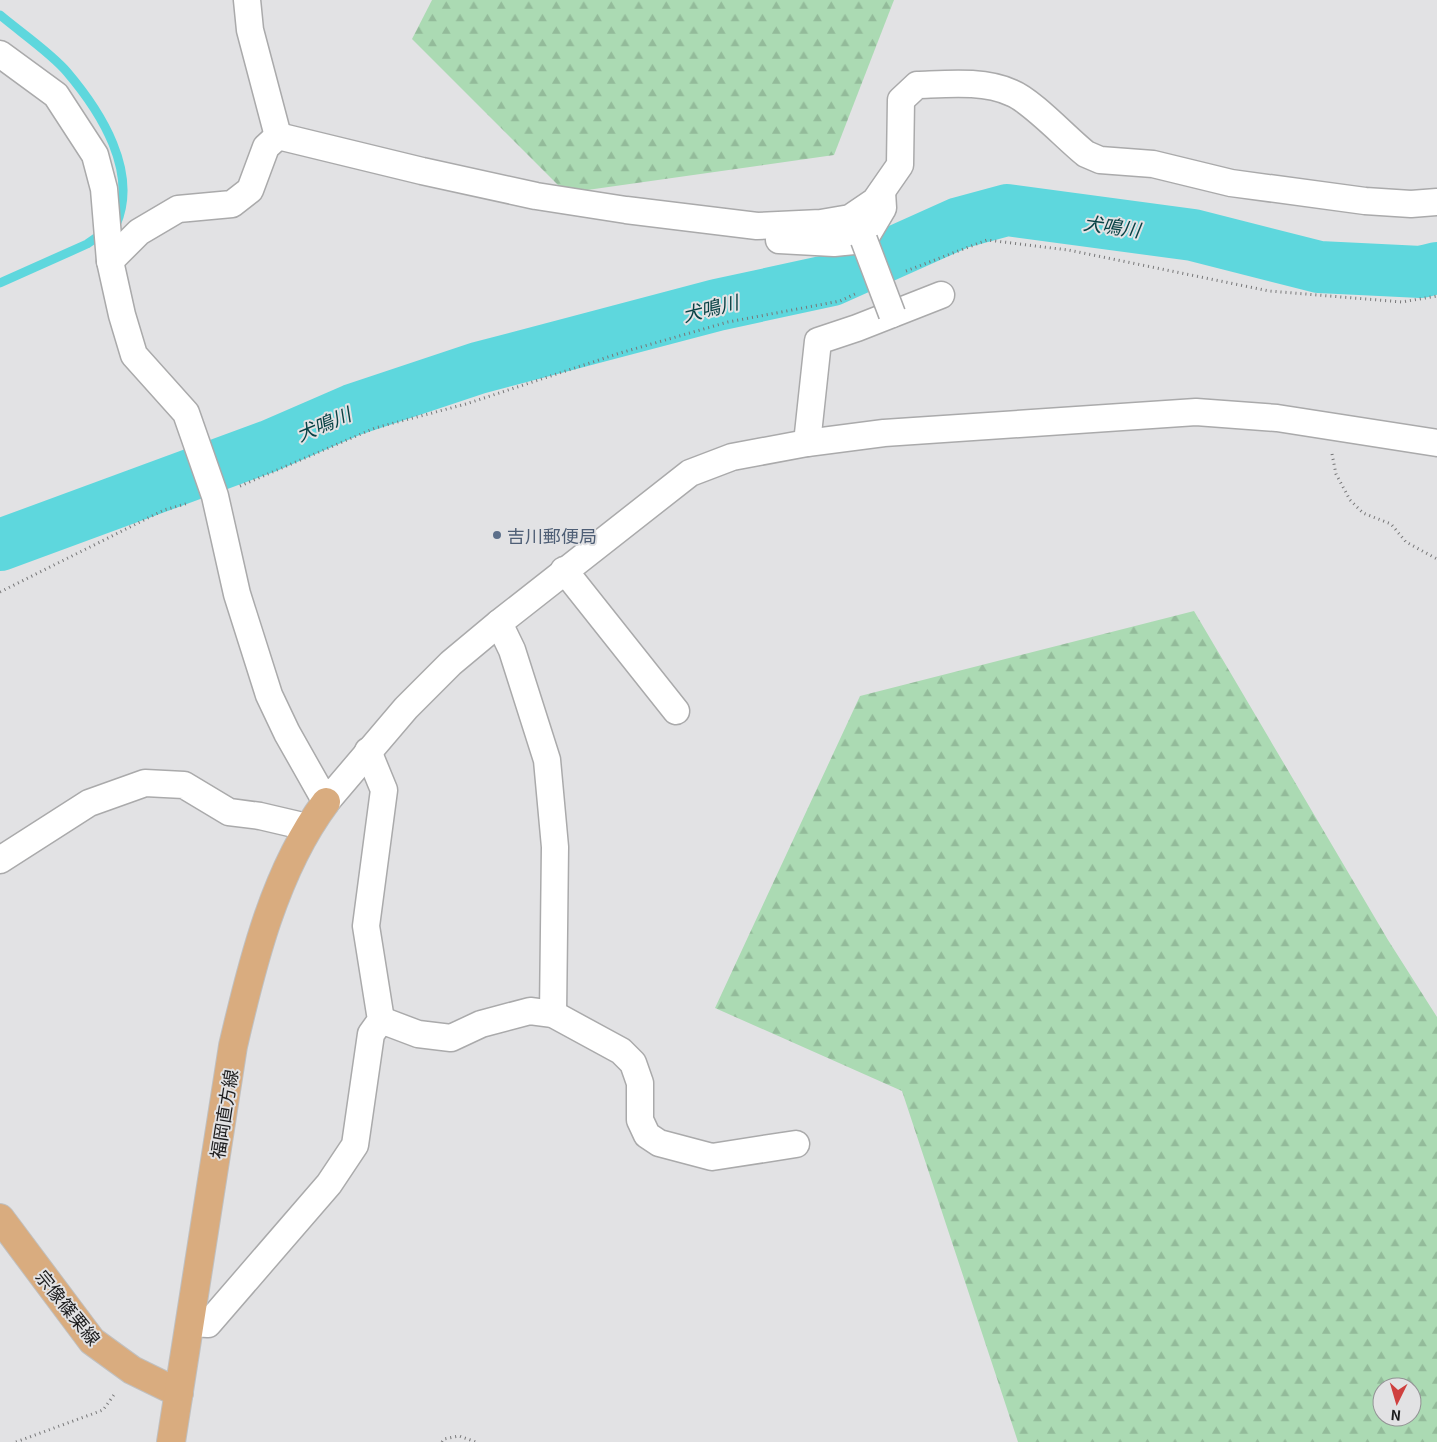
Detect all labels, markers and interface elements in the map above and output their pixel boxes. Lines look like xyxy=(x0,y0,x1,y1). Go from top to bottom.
water label: 犬鳴川 xyxy=(1082,208,1144,243)
water label: 犬鳴川 xyxy=(679,287,743,327)
water label: 犬鳴川 xyxy=(291,399,356,447)
place label: 吉川郵便局 xyxy=(507,522,597,548)
marker: 吉川郵便局 xyxy=(491,529,503,541)
street label: 福岡直方線 xyxy=(203,1068,243,1160)
street label: 宗像篠栗線 xyxy=(31,1264,107,1350)
north arrow xyxy=(1372,1377,1422,1427)
text: N xyxy=(1390,1406,1402,1426)

